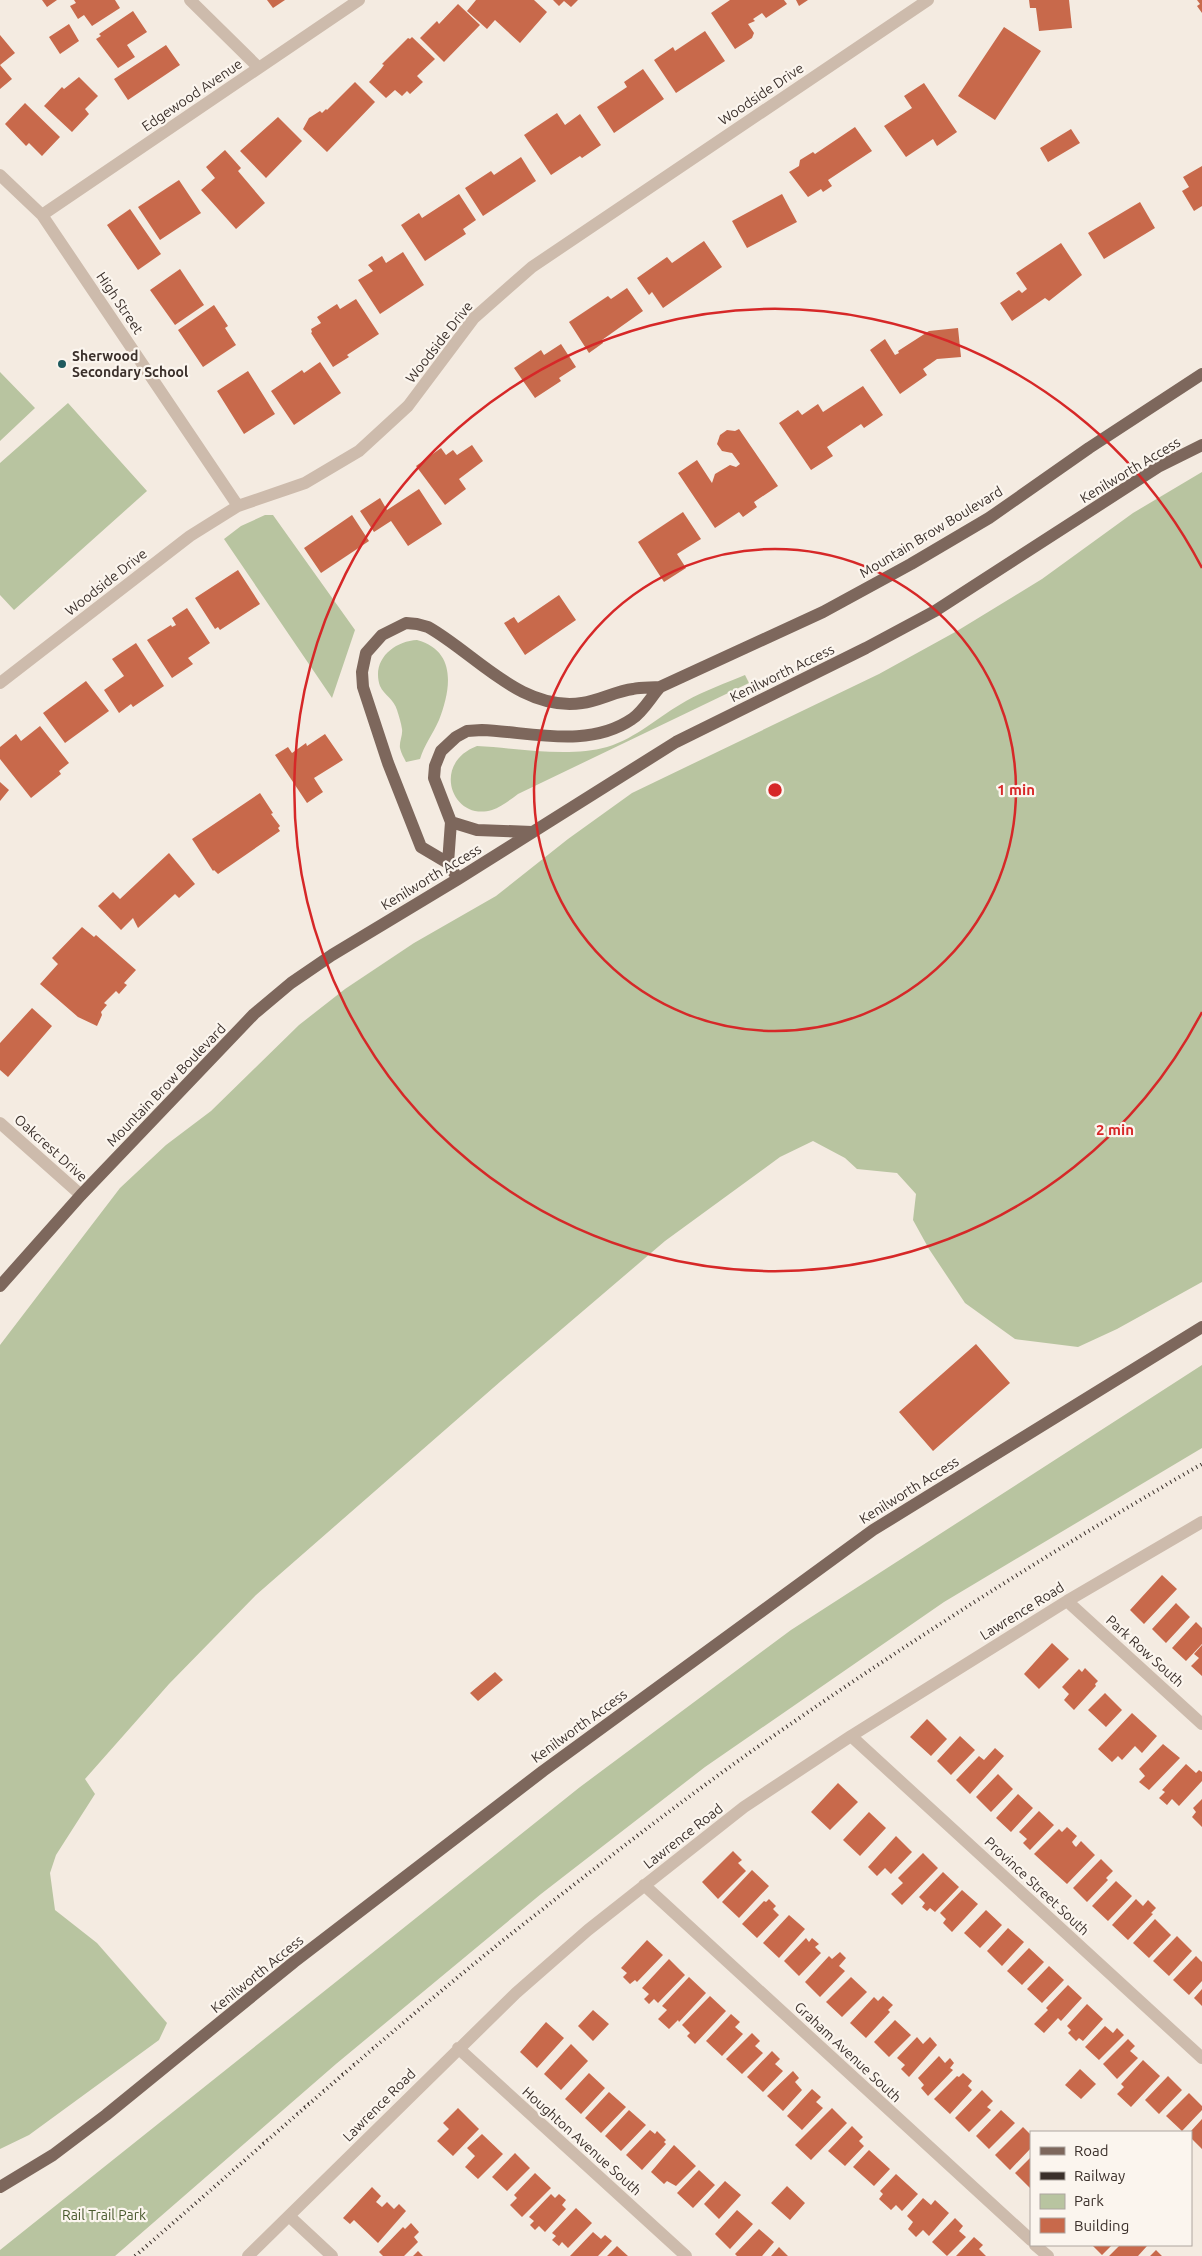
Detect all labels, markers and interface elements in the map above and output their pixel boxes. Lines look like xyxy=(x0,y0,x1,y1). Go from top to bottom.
street label: Edgewood Avenue xyxy=(139,56,245,134)
street label: Woodside Drive xyxy=(715,60,807,128)
street label: High Street xyxy=(93,269,147,338)
street label: Woodside Drive xyxy=(402,298,476,386)
place label: Sherwood Secondary School xyxy=(72,348,188,380)
marker: Sherwood Secondary School xyxy=(56,358,68,370)
street label: Kenilworth Access xyxy=(1077,434,1183,506)
street label: Mountain Brow Boulevard xyxy=(857,483,1005,581)
street label: Woodside Drive xyxy=(62,545,150,619)
street label: Kenilworth Access xyxy=(727,641,837,705)
centre of rings xyxy=(766,781,784,799)
text: 1 min xyxy=(997,781,1035,798)
street label: Kenilworth Access xyxy=(378,841,484,913)
street label: Mountain Brow Boulevard xyxy=(103,1020,229,1150)
street label: Oakcrest Drive xyxy=(11,1111,91,1185)
text: 2 min xyxy=(1096,1121,1134,1138)
street label: Kenilworth Access xyxy=(856,1453,962,1527)
street label: Lawrence Road xyxy=(977,1579,1067,1643)
street label: Park Row South xyxy=(1103,1612,1187,1690)
street label: Kenilworth Access xyxy=(528,1686,630,1766)
street label: Lawrence Road xyxy=(640,1800,726,1872)
street label: Province Street South xyxy=(982,1834,1092,1938)
street label: Kenilworth Access xyxy=(208,1932,306,2016)
street label: Graham Avenue South xyxy=(791,1999,905,2105)
street label: Lawrence Road xyxy=(339,2065,419,2145)
street label: Houghton Avenue South xyxy=(519,2083,645,2199)
legend xyxy=(1030,2131,1192,2246)
text: Road xyxy=(1074,2142,1109,2159)
text: Railway xyxy=(1074,2167,1125,2184)
text: Park xyxy=(1074,2192,1104,2209)
park label: Rail Trail Park xyxy=(62,2207,146,2223)
text: Building xyxy=(1074,2217,1129,2234)

